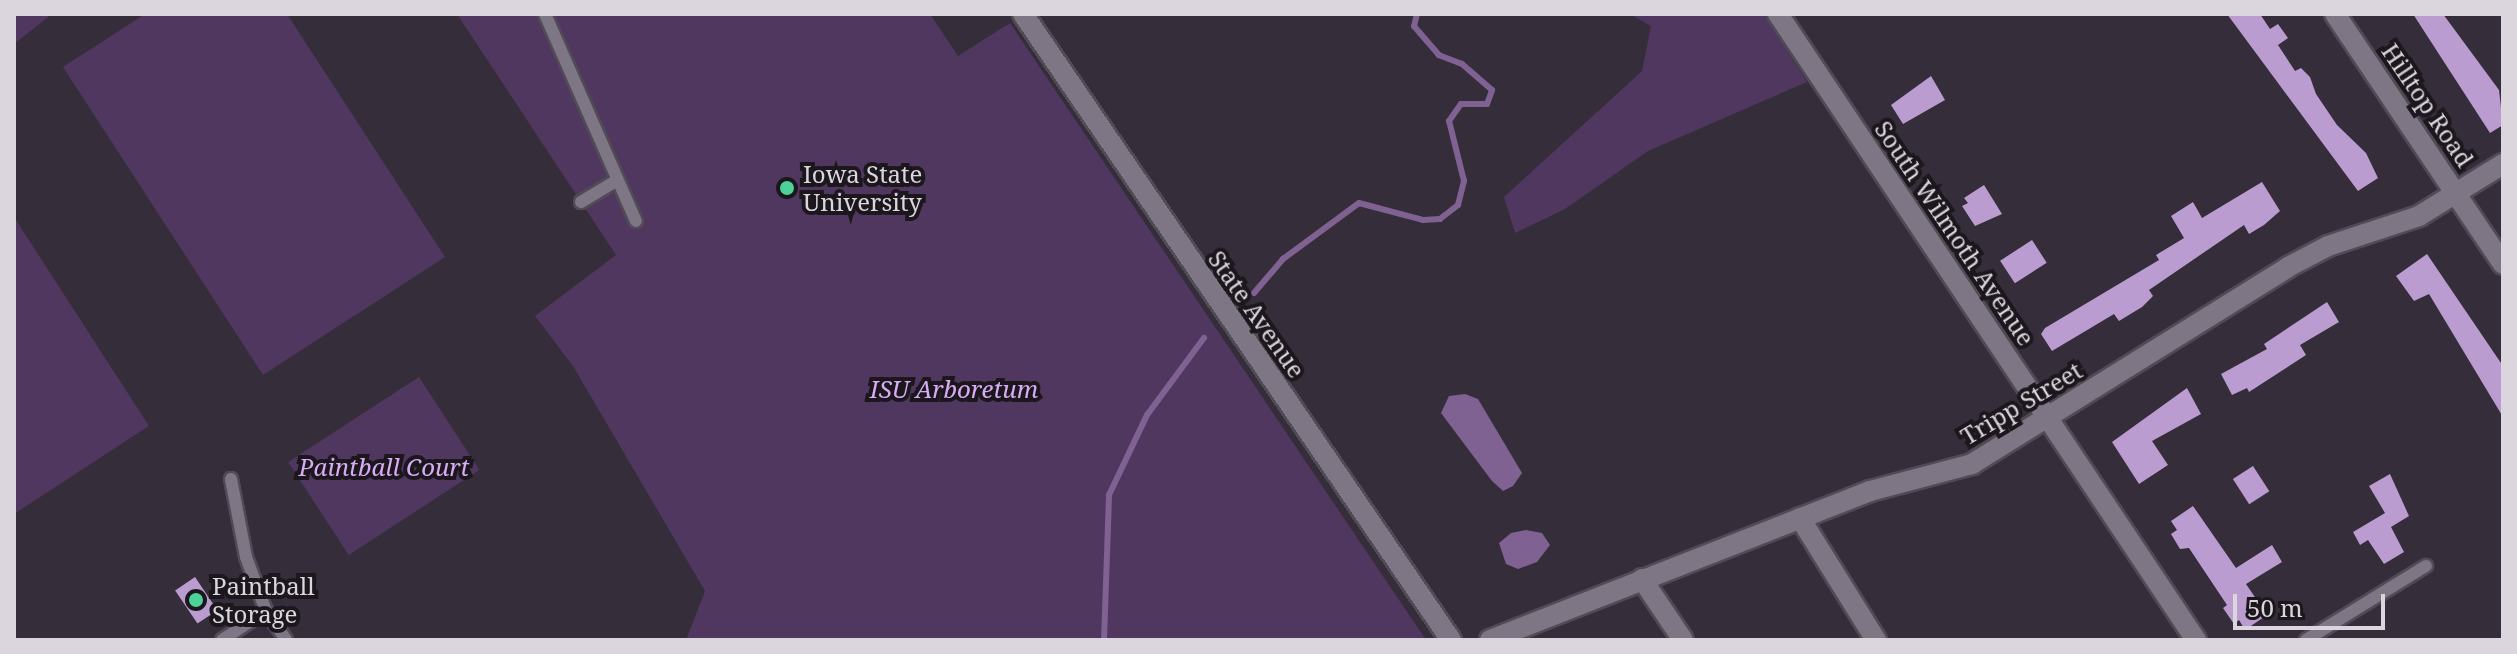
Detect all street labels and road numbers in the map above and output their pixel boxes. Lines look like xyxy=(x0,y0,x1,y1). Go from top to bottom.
street label: Hilltop Road xyxy=(2376,38,2480,172)
street label: South Wilmoth Avenue xyxy=(1869,115,2041,351)
street label: State Avenue xyxy=(1203,245,1311,383)
street label: Tripp Street xyxy=(1955,356,2087,450)

